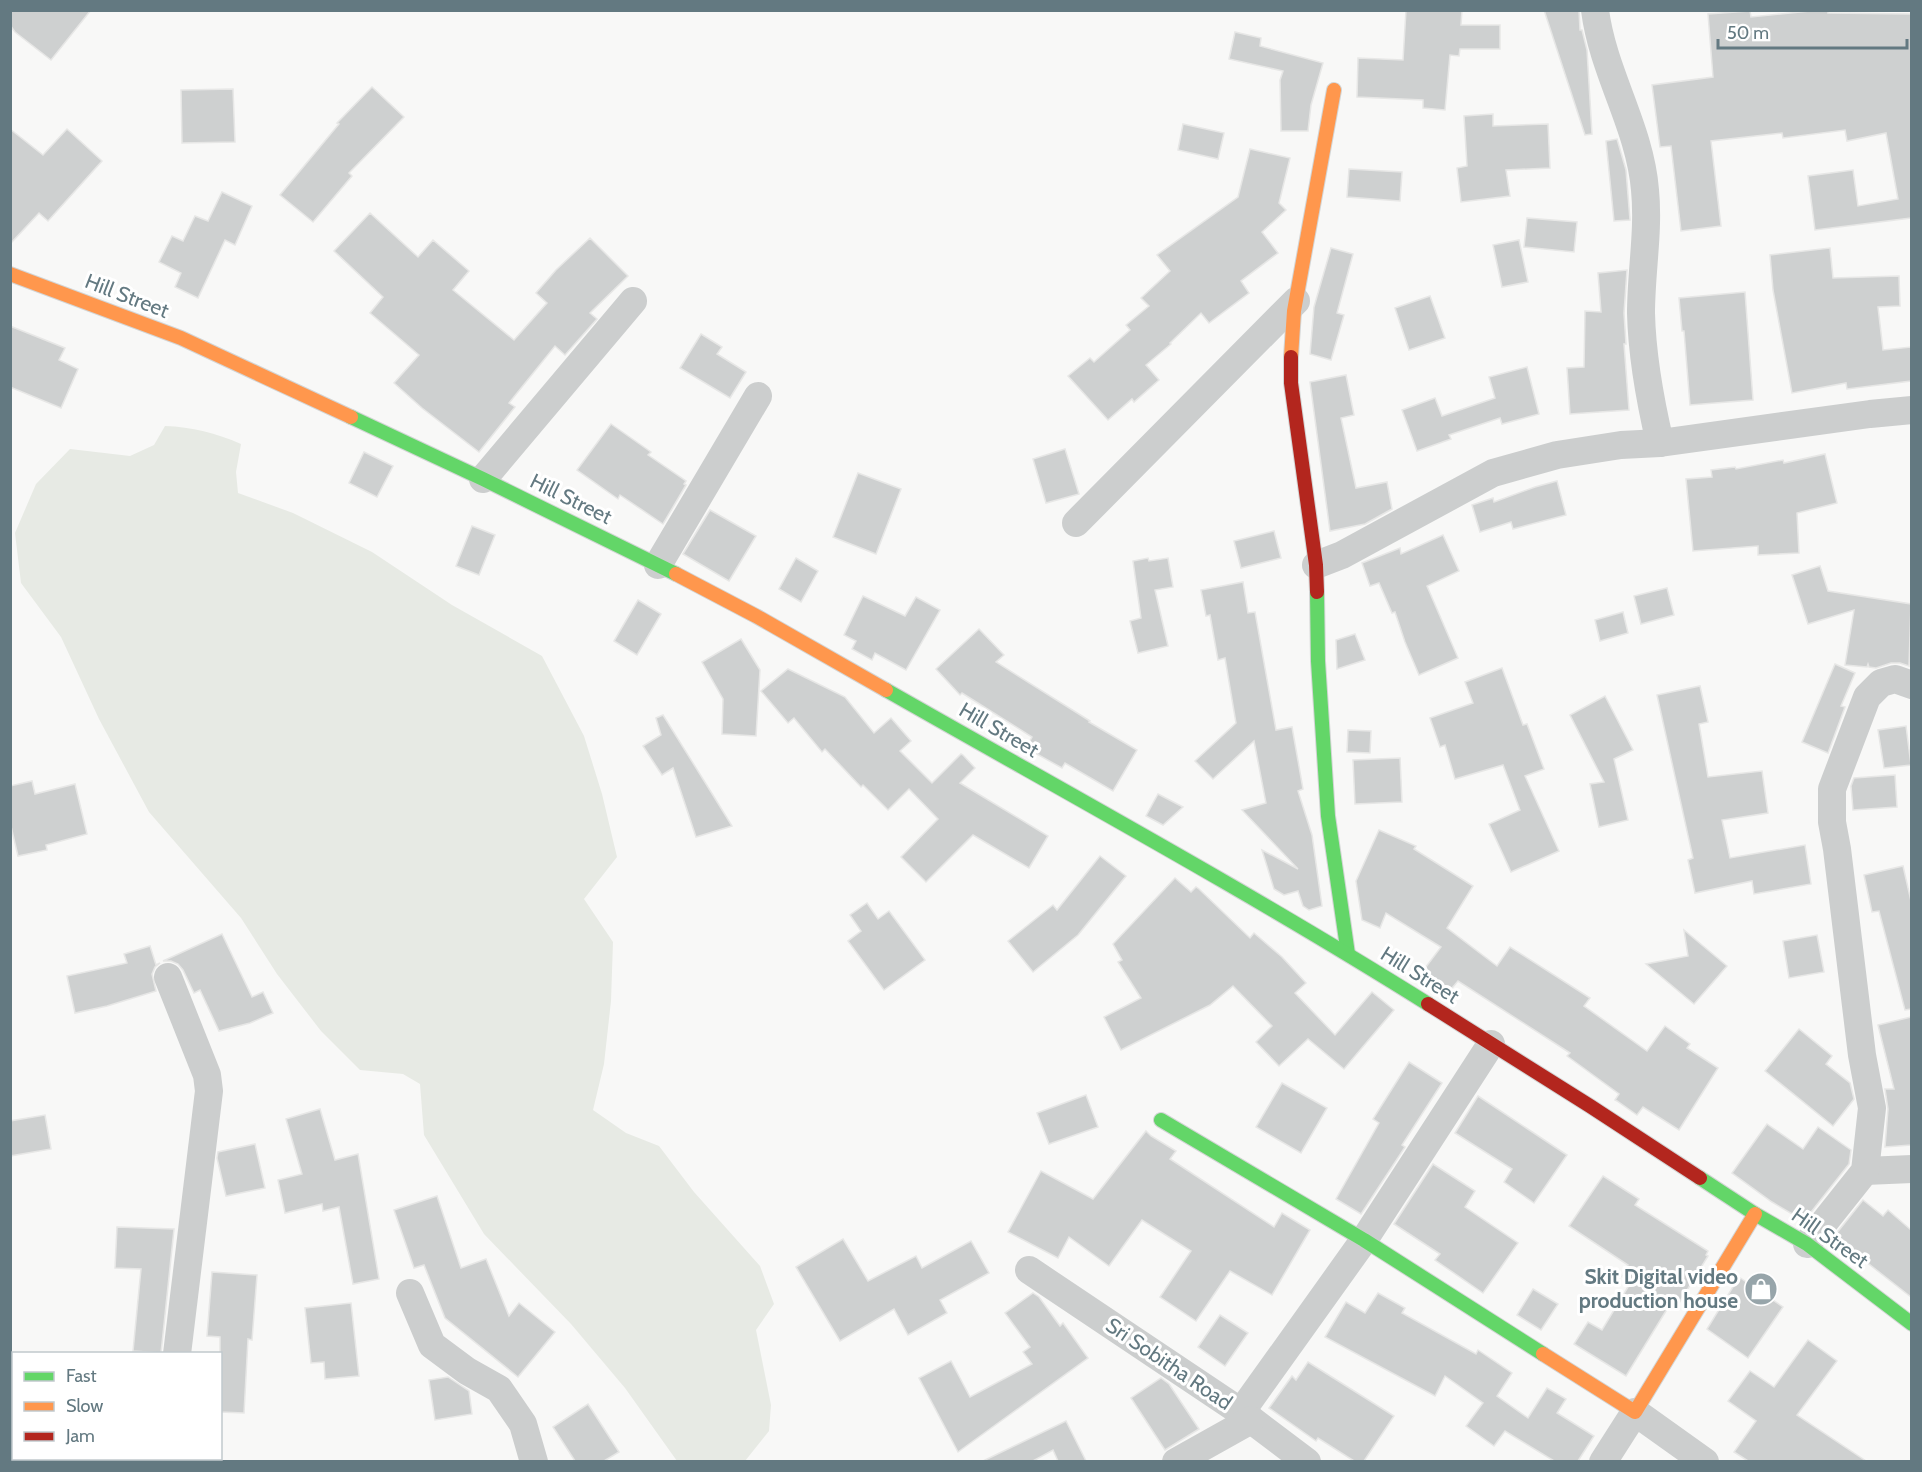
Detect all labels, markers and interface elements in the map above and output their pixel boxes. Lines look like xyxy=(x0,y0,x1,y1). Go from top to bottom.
scale bar xyxy=(1718,12,1907,50)
text: 50 m xyxy=(1727,22,1769,44)
street label: Hill Street xyxy=(82,268,173,323)
street label: Hill Street xyxy=(526,468,616,529)
street label: Hill Street xyxy=(955,697,1043,762)
street label: Hill Street xyxy=(1376,941,1464,1008)
street label: Hill Street xyxy=(1787,1202,1873,1273)
place label: Skit Digital video production house xyxy=(1579,1264,1738,1313)
shop icon: Skit Digital video production house xyxy=(1743,1271,1779,1307)
street label: Sri Sobitha Road xyxy=(1101,1312,1237,1415)
legend xyxy=(12,1352,222,1460)
text: Fast xyxy=(66,1365,97,1387)
text: Slow xyxy=(66,1395,103,1417)
text: Jam xyxy=(65,1425,95,1447)

